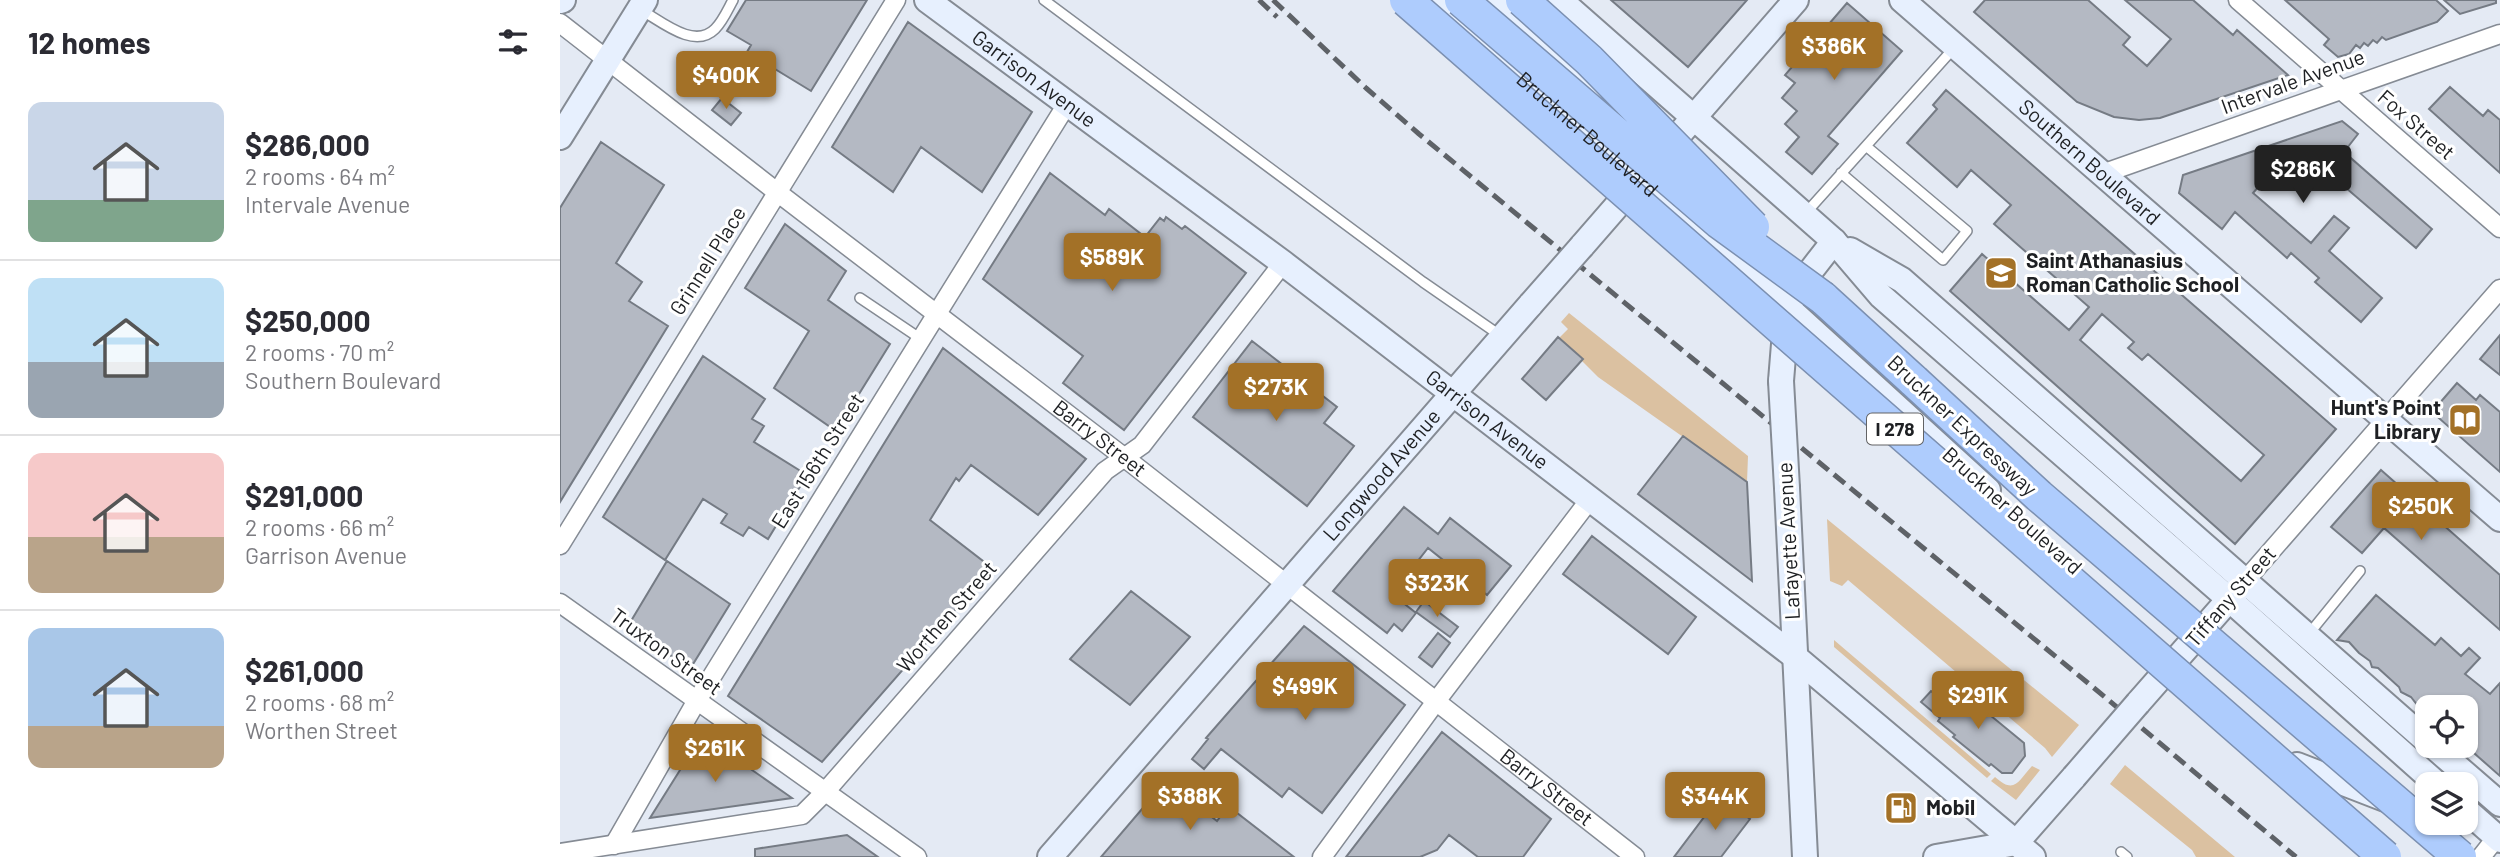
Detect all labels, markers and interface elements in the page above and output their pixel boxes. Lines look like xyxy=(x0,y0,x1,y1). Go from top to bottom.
pin: $386K xyxy=(1785,22,1883,82)
icon: filters xyxy=(494,23,532,61)
text: 12 homes xyxy=(28,24,151,60)
street label: Garrison Avenue xyxy=(968,24,1102,132)
text: $386K xyxy=(1802,31,1866,59)
street label: Intervale Avenue xyxy=(2217,43,2368,118)
pin: $400K xyxy=(677,52,775,111)
text: $400K xyxy=(692,60,760,88)
street label: Bruckner Boulevard xyxy=(1512,65,1664,201)
street label: Fox Street xyxy=(2373,84,2461,164)
street label: Southern Boulevard xyxy=(2014,93,2166,230)
text: $286,000 xyxy=(245,126,370,162)
icon: home xyxy=(84,130,168,214)
pin: $286K xyxy=(2254,146,2352,205)
text: $286K xyxy=(2270,154,2336,182)
text: 2 rooms · 64 m² xyxy=(245,162,395,190)
text: Intervale Avenue xyxy=(245,190,410,218)
street label: Grinnell Place xyxy=(663,201,750,319)
pin: $589K xyxy=(1063,233,1161,293)
text: $589K xyxy=(1080,242,1144,270)
place label: Saint Athanasius Roman Catholic School xyxy=(2026,247,2239,296)
school or university icon: Saint Athanasius Roman Catholic School xyxy=(1982,254,2020,292)
text: $250,000 xyxy=(245,302,371,338)
icon: home xyxy=(84,306,168,390)
text: 2 rooms · 70 m² xyxy=(245,338,394,366)
street label: Bruckner Expressway xyxy=(1883,349,2043,501)
pin: $273K xyxy=(1227,364,1325,423)
street label: Garrison Avenue xyxy=(1422,364,1554,474)
text: Southern Boulevard xyxy=(245,366,441,394)
text: $273K xyxy=(1244,372,1308,400)
street label: East 156th Street xyxy=(765,388,868,532)
street label: Barry Street xyxy=(1049,394,1152,481)
place label: Hunt's Point Library xyxy=(2331,394,2441,443)
library icon: Hunt's Point Library xyxy=(2446,401,2484,439)
street label: Longwood Avenue xyxy=(1317,403,1445,545)
road number: I 278 xyxy=(1867,414,1923,444)
street label: Bruckner Boulevard xyxy=(1938,441,2088,579)
street label: Lafayette Avenue xyxy=(1771,462,1804,621)
text: $291,000 xyxy=(245,477,363,513)
icon: home xyxy=(84,481,168,565)
pin: $250K xyxy=(2372,482,2470,542)
text: $250K xyxy=(2388,491,2454,519)
text: 2 rooms · 66 m² xyxy=(245,513,394,541)
text: Garrison Avenue xyxy=(245,541,407,569)
street label: Tiffany Street xyxy=(2180,541,2280,651)
street label: Worthen Street xyxy=(891,555,1001,677)
pin: $323K xyxy=(1388,560,1486,619)
text: $323K xyxy=(1405,568,1469,596)
street label: Truxton Street xyxy=(606,602,727,700)
text: $261,000 xyxy=(245,652,364,688)
icon: home xyxy=(84,656,168,740)
pin: $499K xyxy=(1256,662,1354,722)
text: $499K xyxy=(1272,671,1338,699)
pin: $291K xyxy=(1929,672,2027,731)
text: $291K xyxy=(1948,680,2008,708)
text: 2 rooms · 68 m² xyxy=(245,688,394,716)
map controls xyxy=(2415,695,2478,835)
button: locate xyxy=(2415,695,2478,758)
text: Worthen Street xyxy=(245,716,398,744)
pin: $261K xyxy=(666,724,764,784)
text: $261K xyxy=(685,733,745,761)
street label: Barry Street xyxy=(1496,742,1599,830)
pin: $388K xyxy=(1141,772,1239,832)
pin: $344K xyxy=(1666,772,1764,832)
button: layers xyxy=(2415,772,2478,835)
text: $388K xyxy=(1158,781,1222,809)
text: $344K xyxy=(1681,781,1749,809)
fuel station icon: Mobil xyxy=(1882,789,1920,827)
place label: Mobil xyxy=(1926,794,1975,819)

